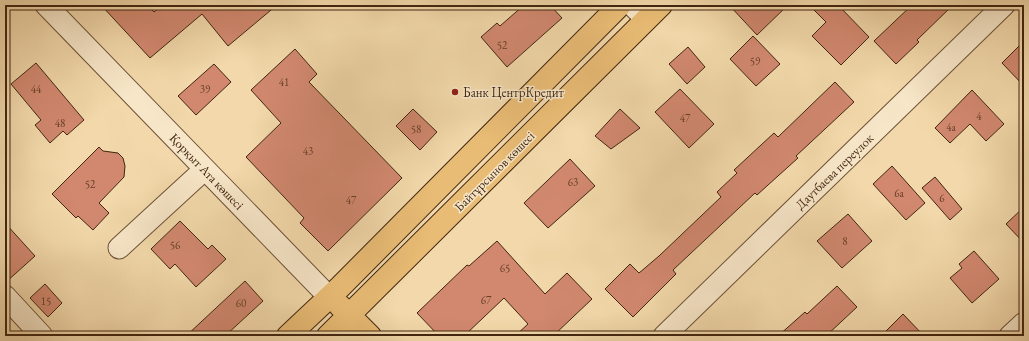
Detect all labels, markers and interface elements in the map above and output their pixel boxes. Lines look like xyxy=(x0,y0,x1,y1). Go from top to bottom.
house number: 52 xyxy=(497,38,508,52)
house number: 59 xyxy=(750,54,761,68)
house number: 41 xyxy=(279,75,289,89)
house number: 44 xyxy=(31,82,42,96)
house number: 39 xyxy=(200,82,211,96)
place label: Банк ЦентрКредит xyxy=(463,84,565,101)
marker: Банк ЦентрКредит xyxy=(450,87,460,97)
house number: 4 xyxy=(976,109,982,123)
house number: 47 xyxy=(680,111,691,125)
house number: 48 xyxy=(55,116,65,130)
house number: 4а xyxy=(946,120,956,134)
house number: 58 xyxy=(411,122,421,136)
street label: Байтұрсынов көшесі xyxy=(451,128,538,215)
street label: Қорқыт Ата көшесі xyxy=(166,129,248,213)
street label: Даутбаева переулок xyxy=(792,129,878,213)
house number: 43 xyxy=(303,144,313,158)
house number: 63 xyxy=(568,175,578,189)
house number: 52 xyxy=(85,177,96,191)
house number: 6а xyxy=(894,186,904,200)
house number: 6 xyxy=(939,191,945,205)
house number: 47 xyxy=(346,193,357,207)
house number: 8 xyxy=(842,234,848,248)
house number: 56 xyxy=(170,238,181,252)
house number: 65 xyxy=(500,261,510,275)
house number: 67 xyxy=(481,293,492,307)
house number: 15 xyxy=(41,294,51,308)
house number: 60 xyxy=(236,296,246,310)

